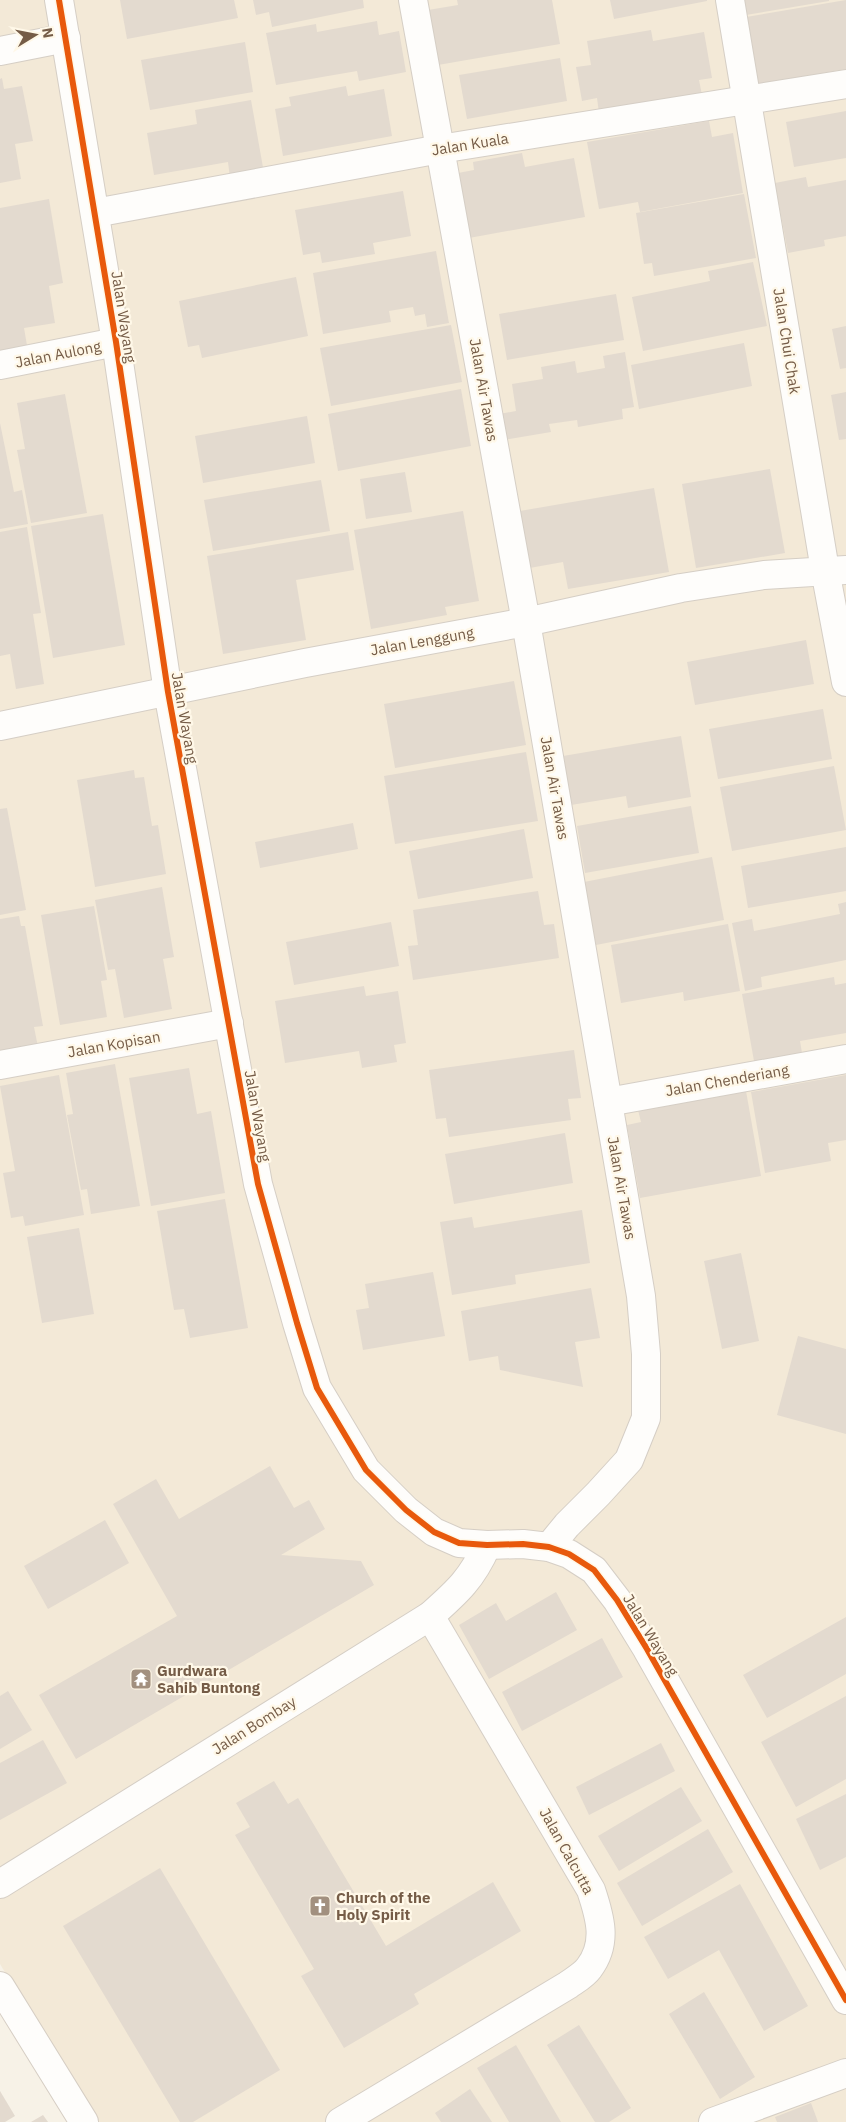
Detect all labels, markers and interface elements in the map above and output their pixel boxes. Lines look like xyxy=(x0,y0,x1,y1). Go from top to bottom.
north arrow xyxy=(10,10,60,60)
text: N xyxy=(38,26,58,39)
street label: Jalan Kuala xyxy=(430,129,510,159)
street label: Jalan Wayang xyxy=(107,270,141,364)
street label: Jalan Chui Chak xyxy=(769,287,805,396)
street label: Jalan Aulong xyxy=(14,336,103,372)
street label: Jalan Air Tawas xyxy=(466,337,502,443)
street label: Jalan Lenggung xyxy=(369,623,475,659)
street label: Jalan Wayang xyxy=(168,671,202,765)
street label: Jalan Air Tawas xyxy=(537,735,573,841)
street label: Jalan Kopisan xyxy=(66,1027,162,1061)
street label: Jalan Chenderiang xyxy=(664,1060,790,1100)
street label: Jalan Wayang xyxy=(241,1069,275,1163)
street label: Jalan Air Tawas xyxy=(604,1135,640,1241)
street label: Jalan Wayang xyxy=(619,1590,683,1680)
place label: Gurdwara Sahib Buntong xyxy=(157,1661,261,1697)
temple icon: Gurdwara Sahib Buntong xyxy=(129,1667,153,1691)
street label: Jalan Bombay xyxy=(209,1691,300,1758)
street label: Jalan Calcutta xyxy=(535,1805,599,1897)
place label: Church of the Holy Spirit xyxy=(336,1888,430,1924)
church icon: Church of the Holy Spirit xyxy=(308,1894,332,1918)

